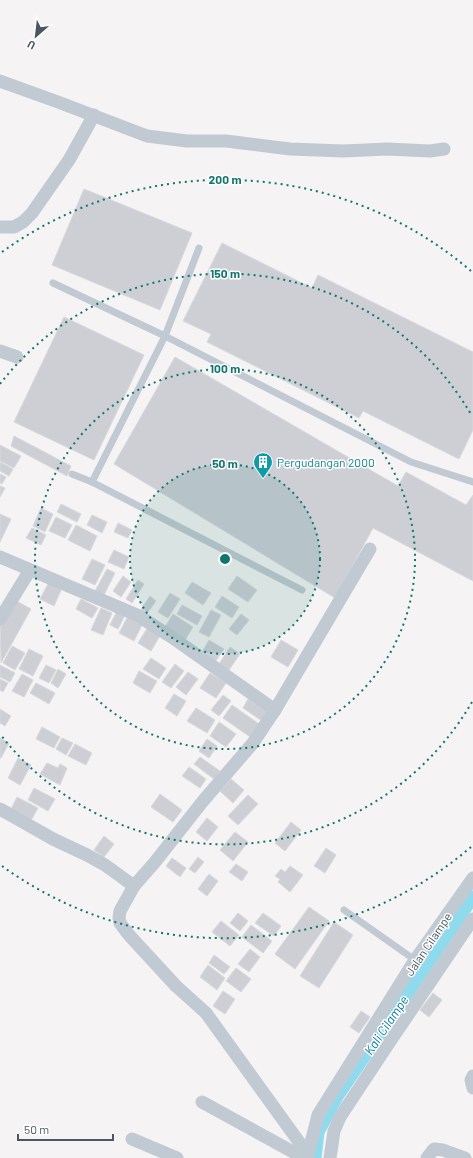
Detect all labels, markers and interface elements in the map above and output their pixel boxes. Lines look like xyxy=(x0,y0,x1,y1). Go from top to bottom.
north arrow xyxy=(16,16,56,56)
text: U xyxy=(25,38,37,53)
text: 200 m xyxy=(209,172,241,186)
text: 150 m xyxy=(210,266,240,280)
text: 100 m xyxy=(210,361,240,375)
building icon: Pergudangan 2000 xyxy=(252,451,274,479)
place label: Pergudangan 2000 xyxy=(277,455,375,469)
text: 50 m xyxy=(212,456,238,470)
centre of rings xyxy=(218,552,232,566)
street label: Jalan Cilampe xyxy=(402,910,454,978)
water label: Kali Cilampe xyxy=(360,992,412,1058)
scale bar xyxy=(18,1116,113,1142)
text: 50 m xyxy=(24,1122,49,1136)

